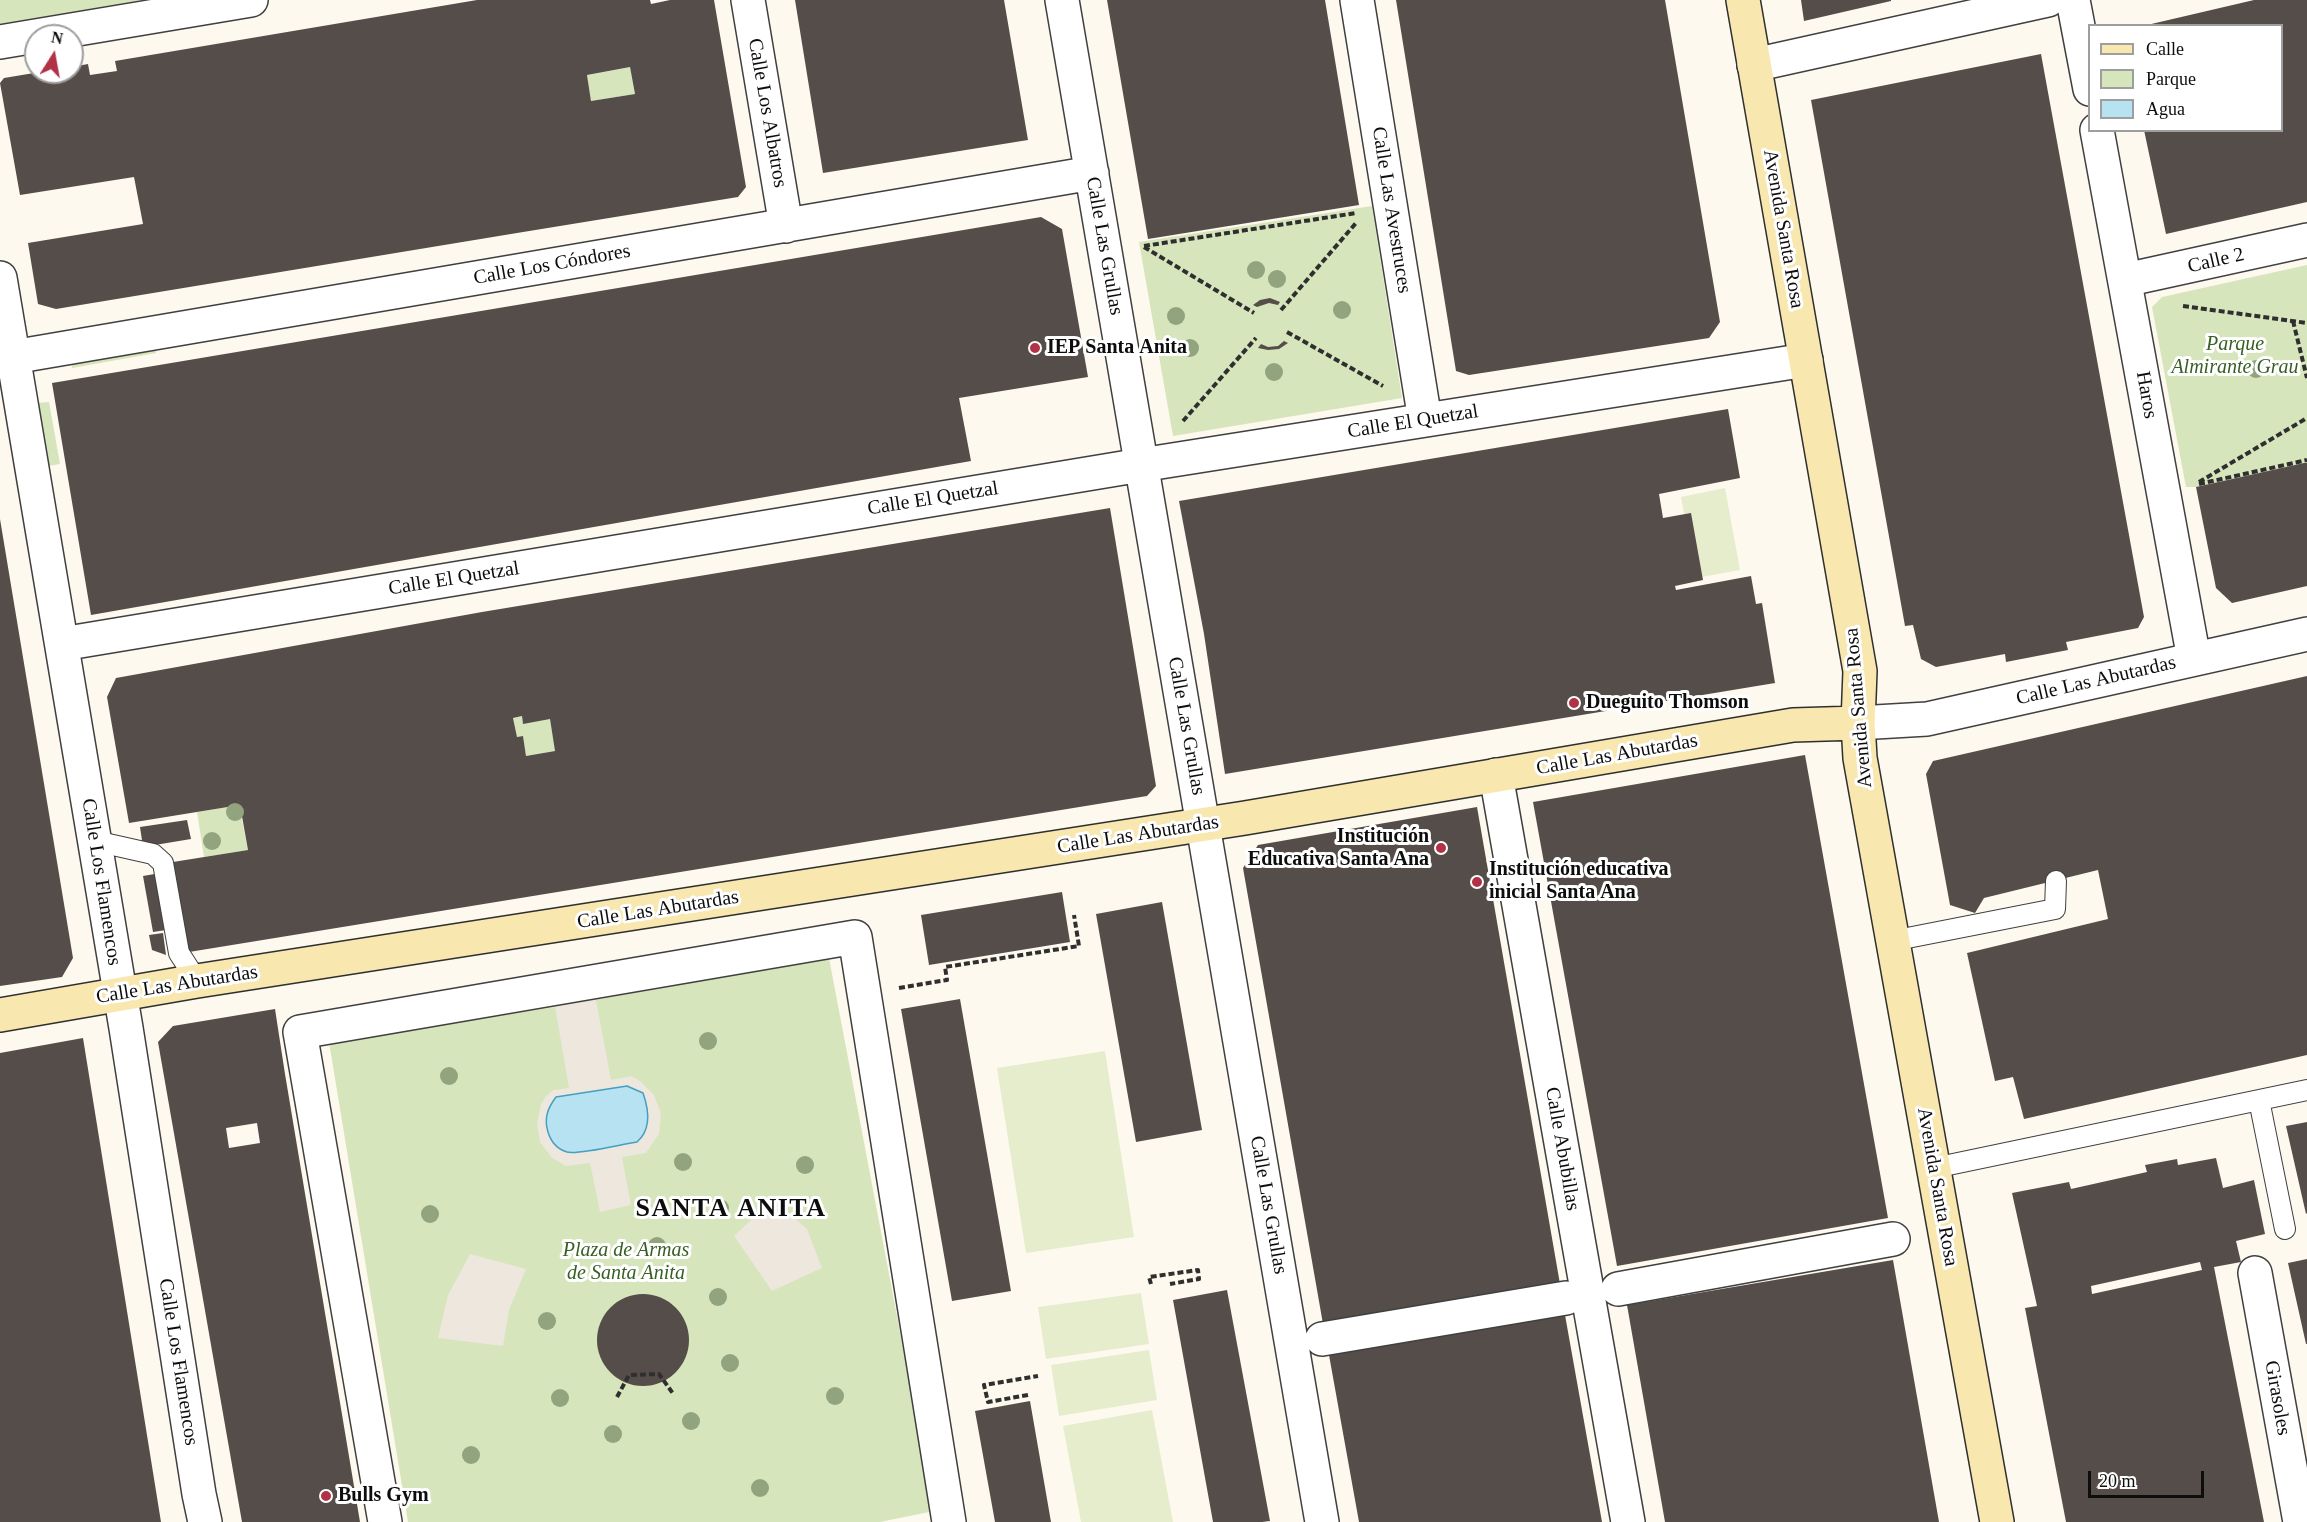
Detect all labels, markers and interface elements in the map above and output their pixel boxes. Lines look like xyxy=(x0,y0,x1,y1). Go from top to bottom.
north arrow xyxy=(24,24,84,84)
legend xyxy=(2088,24,2283,132)
text: N xyxy=(50,28,64,47)
street label: Calle Los Albatros xyxy=(742,37,792,189)
text: Calle xyxy=(2146,39,2184,59)
text: Parque xyxy=(2146,69,2196,89)
text: Agua xyxy=(2146,99,2185,119)
street label: Calle Las Avestruces xyxy=(1366,125,1416,295)
street label: Avenida Santa Rosa xyxy=(1757,148,1809,310)
street label: Calle Las Grullas xyxy=(1080,175,1128,317)
street label: Calle Los Cóndores xyxy=(472,239,632,291)
street label: Calle 2 xyxy=(2185,243,2247,279)
park label: Parque Almirante Grau xyxy=(2171,333,2299,380)
place label: IEP Santa Anita xyxy=(1047,336,1187,360)
marker: IEP Santa Anita xyxy=(1028,341,1042,355)
street label: Haros xyxy=(2130,369,2162,421)
street label: Calle El Quetzal xyxy=(1346,400,1480,444)
street label: Calle El Quetzal xyxy=(866,477,1000,521)
street label: Calle El Quetzal xyxy=(387,557,521,601)
street label: Avenida Santa Rosa xyxy=(1840,627,1878,789)
street label: Calle Las Abutardas xyxy=(2014,651,2178,711)
street label: Calle Las Grullas xyxy=(1162,655,1210,797)
place label: Dueguito Thomson xyxy=(1586,691,1749,715)
marker: Dueguito Thomson xyxy=(1567,696,1581,710)
street label: Calle Las Abutardas xyxy=(1535,729,1699,781)
street label: Calle Los Flamencos xyxy=(76,797,126,967)
street label: Calle Las Abutardas xyxy=(1055,810,1221,860)
place label: Institución Educativa Santa Ana xyxy=(1248,825,1429,872)
marker: Institución Educativa Santa Ana xyxy=(1434,841,1448,855)
place label: Institución educativa inicial Santa Ana xyxy=(1489,858,1668,905)
marker: Institución educativa inicial Santa Ana xyxy=(1470,875,1484,889)
street label: Calle Las Abutardas xyxy=(575,885,741,935)
street label: Calle Las Abutardas xyxy=(94,960,260,1010)
street label: Calle Abubillas xyxy=(1539,1085,1585,1213)
street label: Avenida Santa Rosa xyxy=(1911,1106,1963,1268)
street label: Calle Las Grullas xyxy=(1244,1134,1292,1276)
district label: SANTA ANITA xyxy=(635,1193,827,1225)
park label: Plaza de Armas de Santa Anita xyxy=(563,1239,689,1286)
street label: Calle Los Flamencos xyxy=(153,1277,203,1447)
street label: Girasoles xyxy=(2259,1359,2295,1437)
scale bar xyxy=(2091,1459,2206,1497)
text: 20 m xyxy=(2099,1471,2136,1491)
place label: Bulls Gym xyxy=(338,1484,429,1508)
marker: Bulls Gym xyxy=(319,1489,333,1503)

